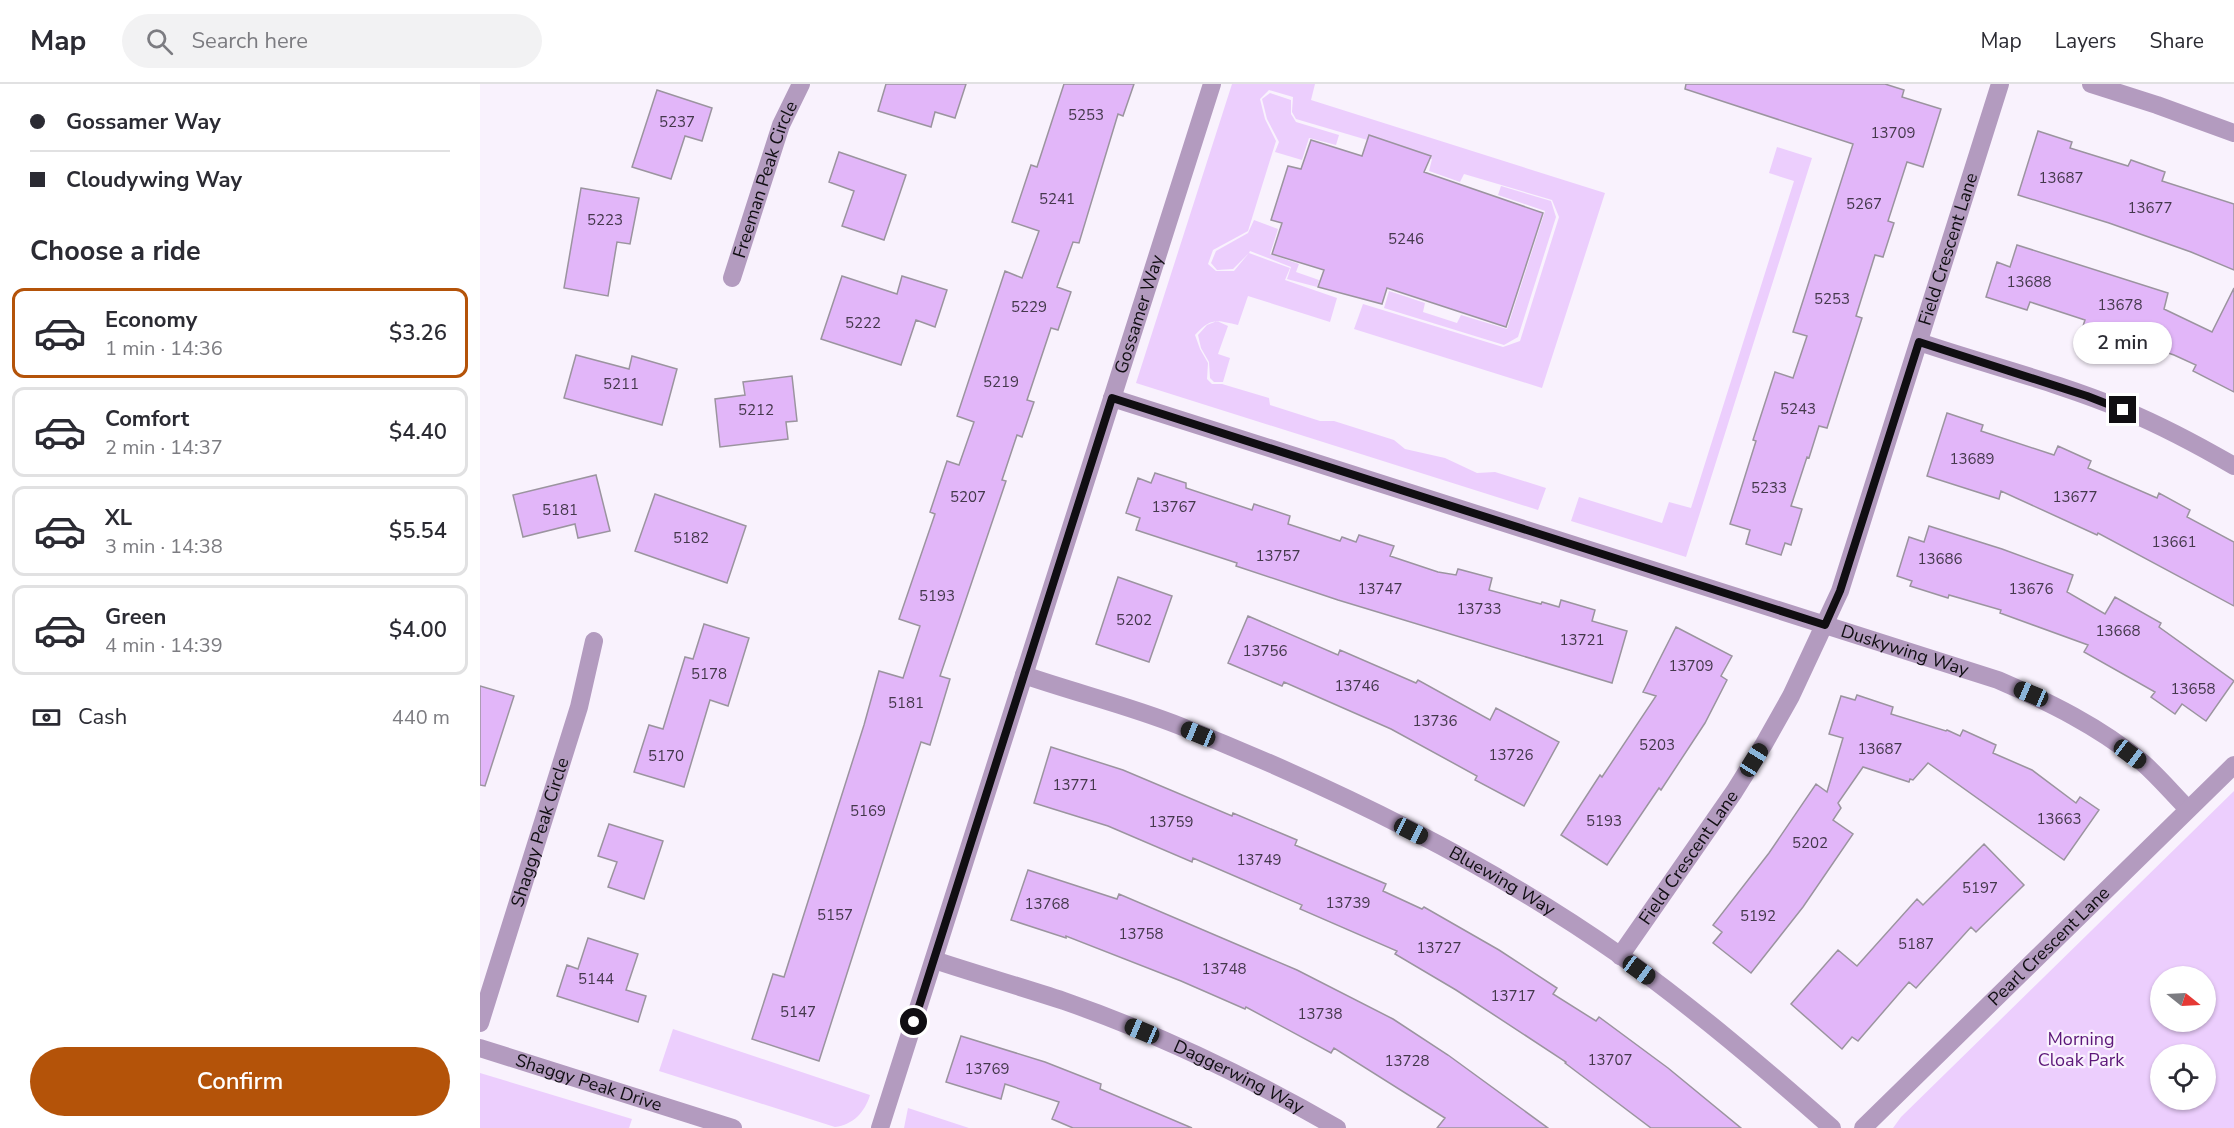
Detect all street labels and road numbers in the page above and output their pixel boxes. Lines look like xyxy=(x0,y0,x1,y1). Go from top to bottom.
street label: Freeman Peak Circle xyxy=(727,97,803,261)
street label: Field Crescent Lane xyxy=(1913,170,1983,328)
street label: Gossamer Way xyxy=(1109,251,1169,377)
street label: Duskywing Way xyxy=(1838,619,1972,682)
street label: Shaggy Peak Circle xyxy=(505,754,574,910)
street label: Field Crescent Lane xyxy=(1633,785,1744,930)
street label: Bluewing Way xyxy=(1445,840,1561,922)
street label: Pearl Crescent Lane xyxy=(1983,881,2115,1011)
street label: Daggerwing Way xyxy=(1170,1034,1309,1120)
street label: Shaggy Peak Drive xyxy=(512,1048,665,1117)

